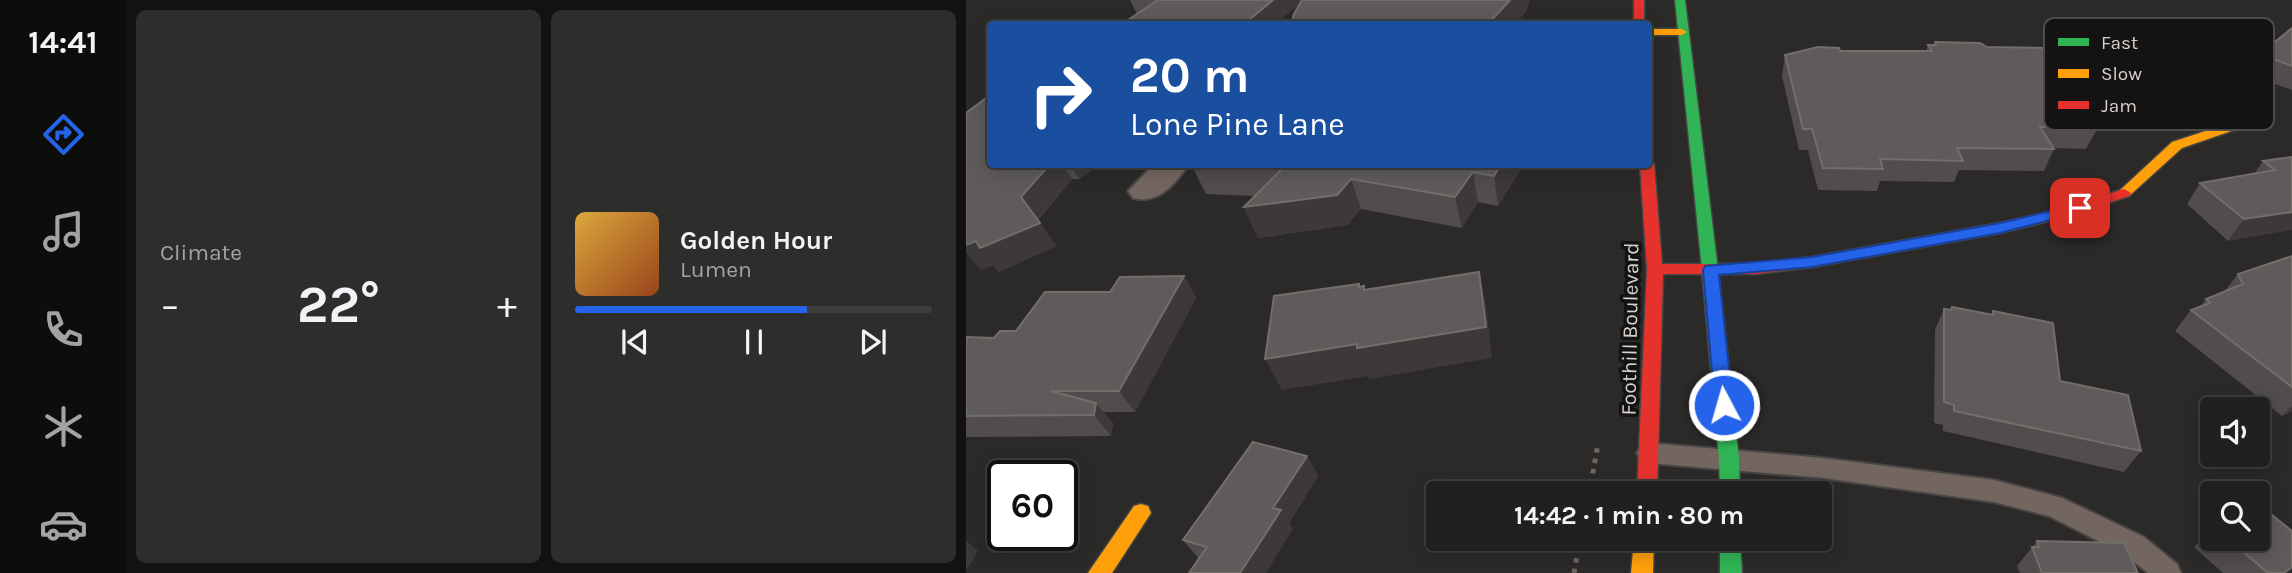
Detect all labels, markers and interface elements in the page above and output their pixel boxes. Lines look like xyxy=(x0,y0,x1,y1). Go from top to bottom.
legend xyxy=(2044,18,2274,130)
text: 14:41 xyxy=(28,24,98,61)
text: Fast xyxy=(2101,32,2138,54)
text: 20 m xyxy=(1130,47,1250,104)
icon: right xyxy=(1015,49,1106,140)
text: Slow xyxy=(2101,63,2142,85)
text: Jam xyxy=(2101,95,2137,117)
text: Lone Pine Lane xyxy=(1130,106,1345,143)
icon: directions xyxy=(39,110,88,159)
pin xyxy=(2050,178,2110,238)
icon: arrive xyxy=(2061,189,2099,227)
icon: music xyxy=(39,207,88,256)
text: Golden Hour xyxy=(680,225,832,256)
text: Climate xyxy=(160,239,242,266)
street label: Foothill Boulevard xyxy=(1616,242,1644,416)
text: Lumen xyxy=(680,256,752,283)
text: 22° xyxy=(297,274,380,335)
text: − xyxy=(160,283,180,328)
text: + xyxy=(497,283,517,328)
icon: phone xyxy=(39,305,88,354)
icon: previous xyxy=(616,323,654,361)
icon: pause xyxy=(735,323,773,361)
icon: next xyxy=(854,323,892,361)
position arrow xyxy=(1687,368,1761,442)
map controls xyxy=(2200,397,2270,551)
button: sound xyxy=(2200,397,2270,467)
icon: climate xyxy=(39,402,88,451)
speed limit sign: 60 xyxy=(987,460,1078,551)
button: search xyxy=(2200,481,2270,551)
icon: car xyxy=(39,500,88,549)
text: 14:42 · 1 min · 80 m xyxy=(1514,500,1744,531)

